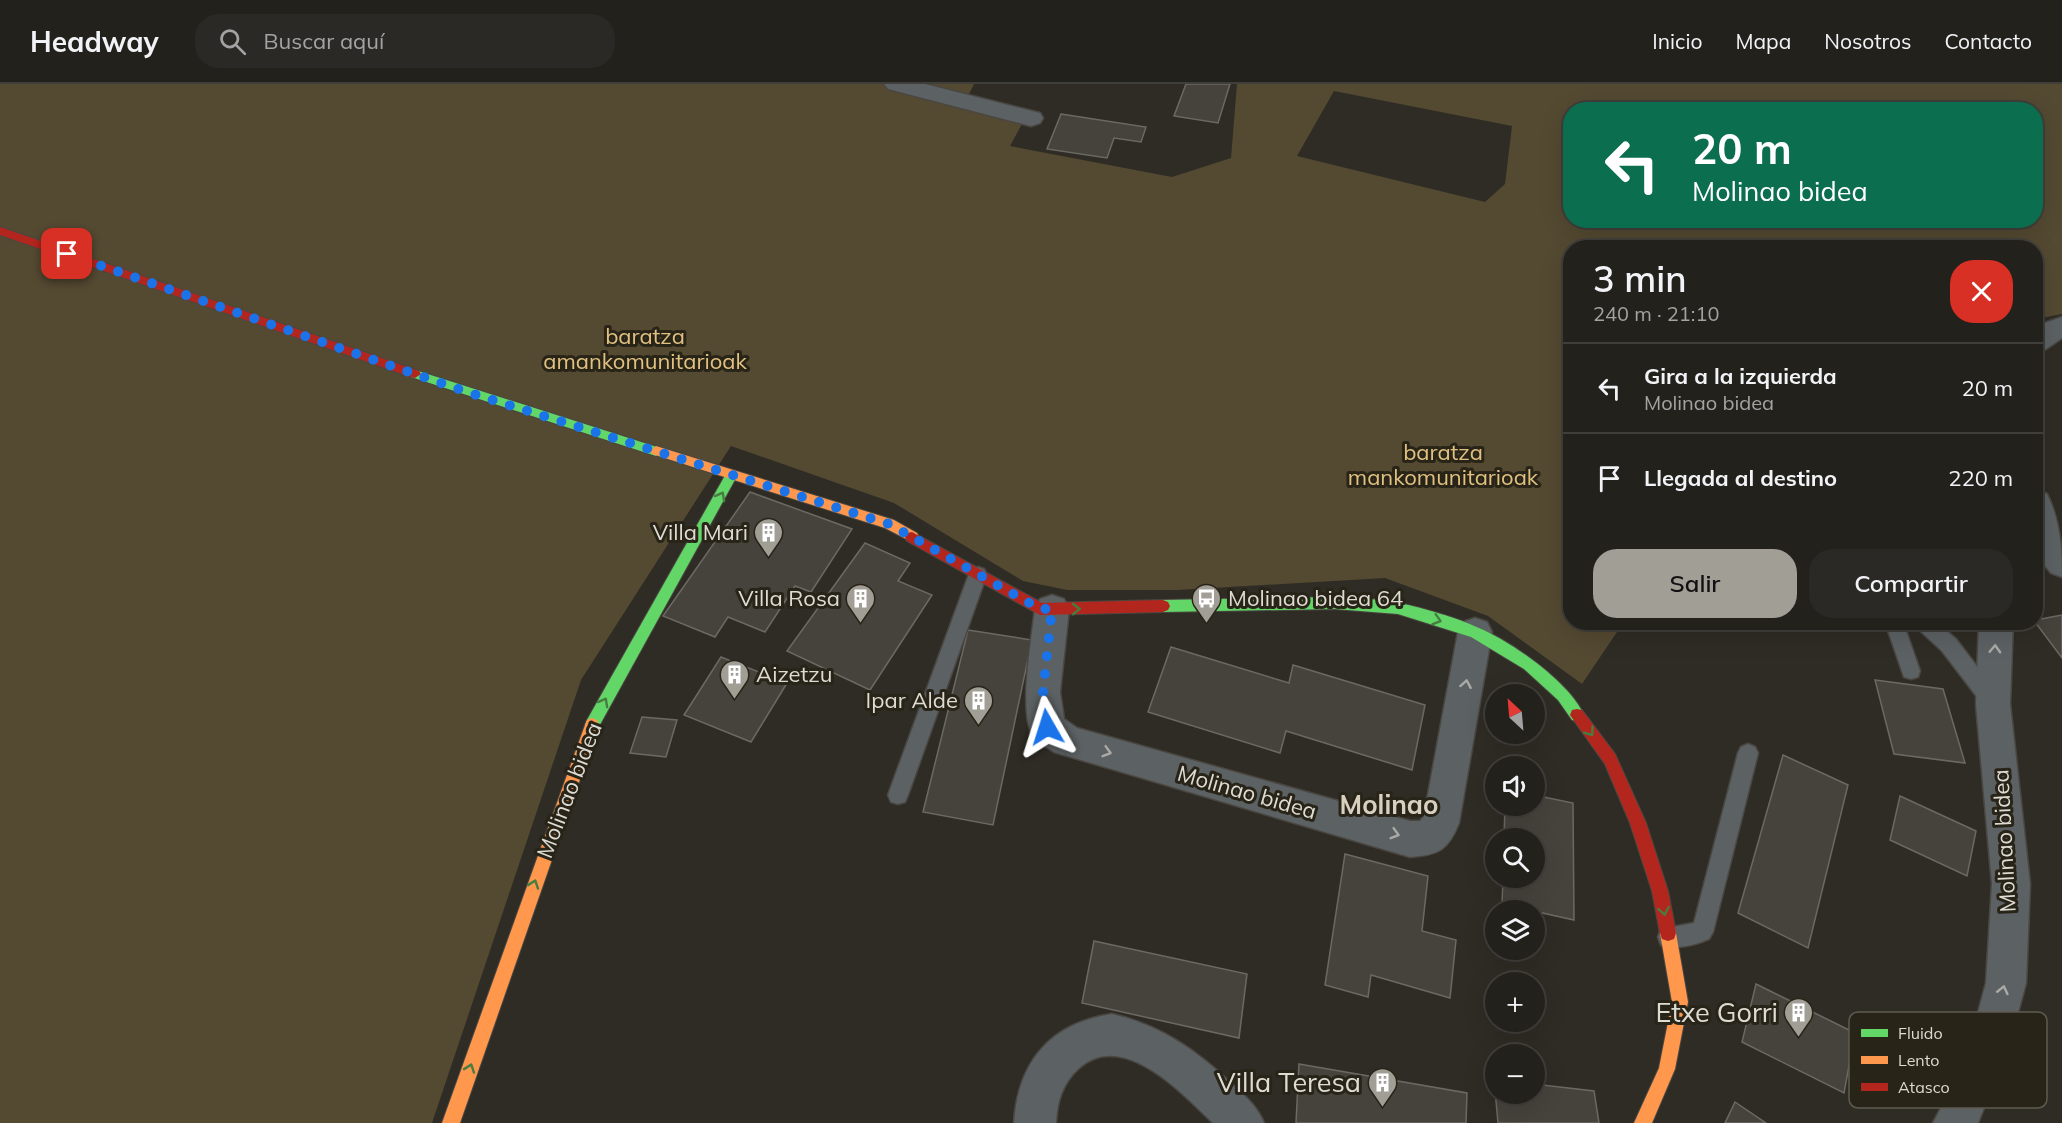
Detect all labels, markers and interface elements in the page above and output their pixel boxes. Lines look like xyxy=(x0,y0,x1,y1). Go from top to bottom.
search box xyxy=(195,14,615,68)
text: Headway xyxy=(30,24,159,59)
icon: search xyxy=(216,25,249,58)
text: Buscar aquí xyxy=(264,27,384,55)
text: Inicio xyxy=(1652,28,1702,54)
text: Mapa xyxy=(1735,28,1791,54)
text: Nosotros xyxy=(1824,28,1911,54)
text: Contacto xyxy=(1944,28,2032,54)
text: 20 m xyxy=(1692,122,1792,175)
icon: left xyxy=(1593,126,1671,204)
text: Molinao bidea xyxy=(1692,174,1868,208)
pin xyxy=(41,228,92,279)
icon: arrive xyxy=(50,237,83,270)
text: 3 min xyxy=(1593,256,1687,301)
button: close xyxy=(1950,260,2013,323)
text: 240 m · 21:10 xyxy=(1593,301,1719,326)
park label: baratza amankomunitarioak xyxy=(543,322,747,375)
text: Gira a la izquierda xyxy=(1644,362,1837,390)
icon: left xyxy=(1593,372,1626,405)
text: 20 m xyxy=(1962,374,2013,402)
text: Molinao bidea xyxy=(1644,390,1774,415)
park label: baratza mankomunitarioak xyxy=(1348,438,1539,491)
icon: arrive xyxy=(1593,462,1626,495)
text: Llegada al destino xyxy=(1644,464,1837,492)
text: 220 m xyxy=(1948,464,2013,492)
one-way arrow xyxy=(714,492,725,502)
building icon: Villa Mari xyxy=(753,516,785,558)
place label: Villa Mari xyxy=(653,518,748,546)
button: Salir xyxy=(1593,549,1797,618)
button: Compartir xyxy=(1809,549,2013,618)
building icon: Villa Rosa xyxy=(845,582,877,624)
bus stop icon: Molinao bidea 64 xyxy=(1191,582,1223,624)
place label: Villa Rosa xyxy=(738,584,840,612)
place label: Molinao bidea 64 xyxy=(1228,584,1403,612)
one-way arrow xyxy=(1071,602,1080,615)
one-way arrow xyxy=(1431,613,1441,625)
one-way arrow xyxy=(1989,645,2001,654)
building icon: Aizetzu xyxy=(719,658,751,700)
place label: Aizetzu xyxy=(756,660,832,688)
one-way arrow xyxy=(1459,680,1471,689)
building icon: Ipar Alde xyxy=(963,684,995,726)
north arrow xyxy=(1485,684,1545,744)
map controls xyxy=(1485,684,1545,1104)
place label: Ipar Alde xyxy=(866,686,958,714)
position arrow xyxy=(1015,695,1079,759)
one-way arrow xyxy=(597,698,609,708)
street label: Molinao bidea xyxy=(530,718,608,862)
one-way arrow xyxy=(1583,726,1594,737)
one-way arrow xyxy=(1101,745,1111,757)
button: sound xyxy=(1485,756,1545,816)
street label: Molinao bidea xyxy=(1174,759,1320,825)
street label: Molinao bidea xyxy=(1986,769,2022,913)
district label: Molinao xyxy=(1340,788,1438,821)
one-way arrow xyxy=(1389,827,1400,839)
button: search xyxy=(1485,828,1545,888)
one-way arrow xyxy=(527,879,540,890)
button: layers xyxy=(1485,900,1545,960)
one-way arrow xyxy=(1657,906,1670,916)
button: + xyxy=(1485,972,1545,1032)
one-way arrow xyxy=(1996,985,2009,995)
place label: Etxe Gorri xyxy=(1655,995,1778,1029)
building icon: Etxe Gorri xyxy=(1783,996,1815,1038)
legend xyxy=(1849,1012,2047,1108)
text: Fluido xyxy=(1898,1023,1943,1043)
button: − xyxy=(1485,1044,1545,1104)
text: Lento xyxy=(1898,1050,1939,1070)
one-way arrow xyxy=(463,1063,476,1074)
place label: Villa Teresa xyxy=(1217,1065,1361,1099)
building icon: Villa Teresa xyxy=(1366,1066,1398,1108)
text: Atasco xyxy=(1898,1077,1950,1097)

